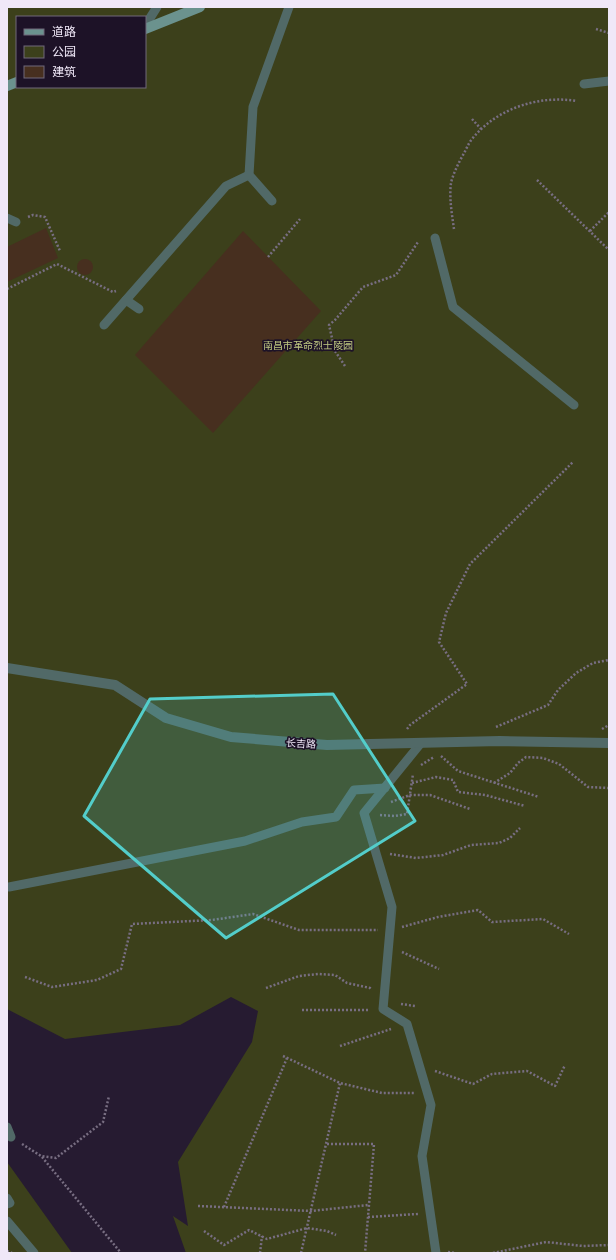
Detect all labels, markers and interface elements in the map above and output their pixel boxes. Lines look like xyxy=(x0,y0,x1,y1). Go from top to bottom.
legend xyxy=(16,16,146,88)
text: 道路 xyxy=(52,24,76,39)
text: 公园 xyxy=(52,44,76,59)
text: 建筑 xyxy=(52,64,76,79)
park label: 南昌市革命烈士陵园 xyxy=(263,339,353,351)
street label: 长吉路 xyxy=(286,736,316,750)

